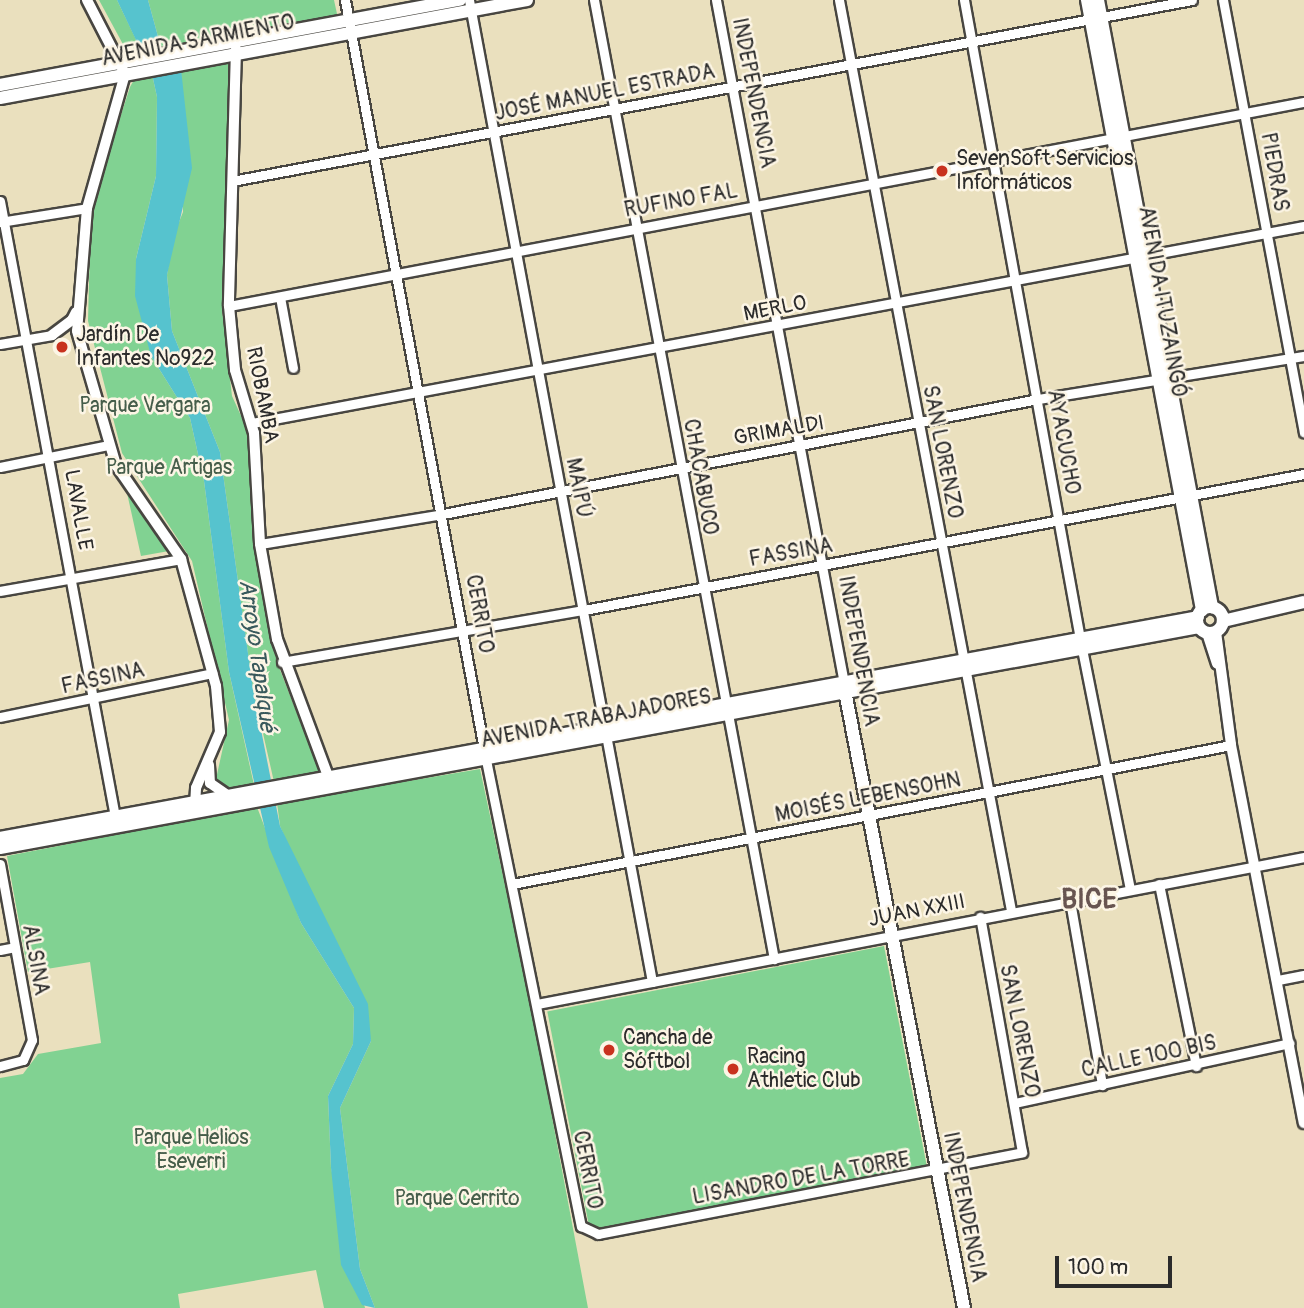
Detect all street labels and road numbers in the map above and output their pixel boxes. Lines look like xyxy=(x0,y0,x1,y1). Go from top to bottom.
street label: AVENIDA SARMIENTO xyxy=(99,10,297,72)
street label: INDEPENDENCIA xyxy=(726,16,780,170)
street label: JOSÉ MANUEL ESTRADA xyxy=(493,59,717,127)
street label: PIEDRAS xyxy=(1255,131,1293,213)
street label: RUFINO FAL xyxy=(622,179,740,223)
street label: AVENIDA ITUZAINGÓ xyxy=(1133,204,1191,400)
street label: MERLO xyxy=(741,291,809,327)
street label: RIOBAMBA xyxy=(240,345,284,445)
street label: SAN LORENZO xyxy=(917,383,967,521)
street label: AYACUCHO xyxy=(1041,388,1085,496)
street label: GRIMALDI xyxy=(732,411,826,451)
street label: CHACABUCO xyxy=(677,417,723,537)
street label: MAIPÚ xyxy=(560,456,596,520)
street label: LAVALLE xyxy=(58,467,98,553)
street label: FASSINA xyxy=(747,533,835,573)
street label: CERRITO xyxy=(460,573,498,655)
street label: INDEPENDENCIA xyxy=(832,574,884,728)
street label: FASSINA xyxy=(59,658,147,700)
street label: AVENIDA TRABAJADORES xyxy=(479,684,713,754)
street label: MOISÉS LEBENSOHN xyxy=(773,768,963,828)
street label: JUAN XXIII xyxy=(867,889,967,933)
street label: ALSINA xyxy=(16,923,54,997)
street label: SAN LORENZO xyxy=(994,962,1044,1100)
street label: CALLE 100 BIS xyxy=(1079,1030,1219,1084)
street label: CERRITO xyxy=(567,1129,607,1211)
street label: INDEPENDENCIA xyxy=(937,1130,991,1284)
street label: LISANDRO DE LA TORRE xyxy=(691,1147,911,1211)

